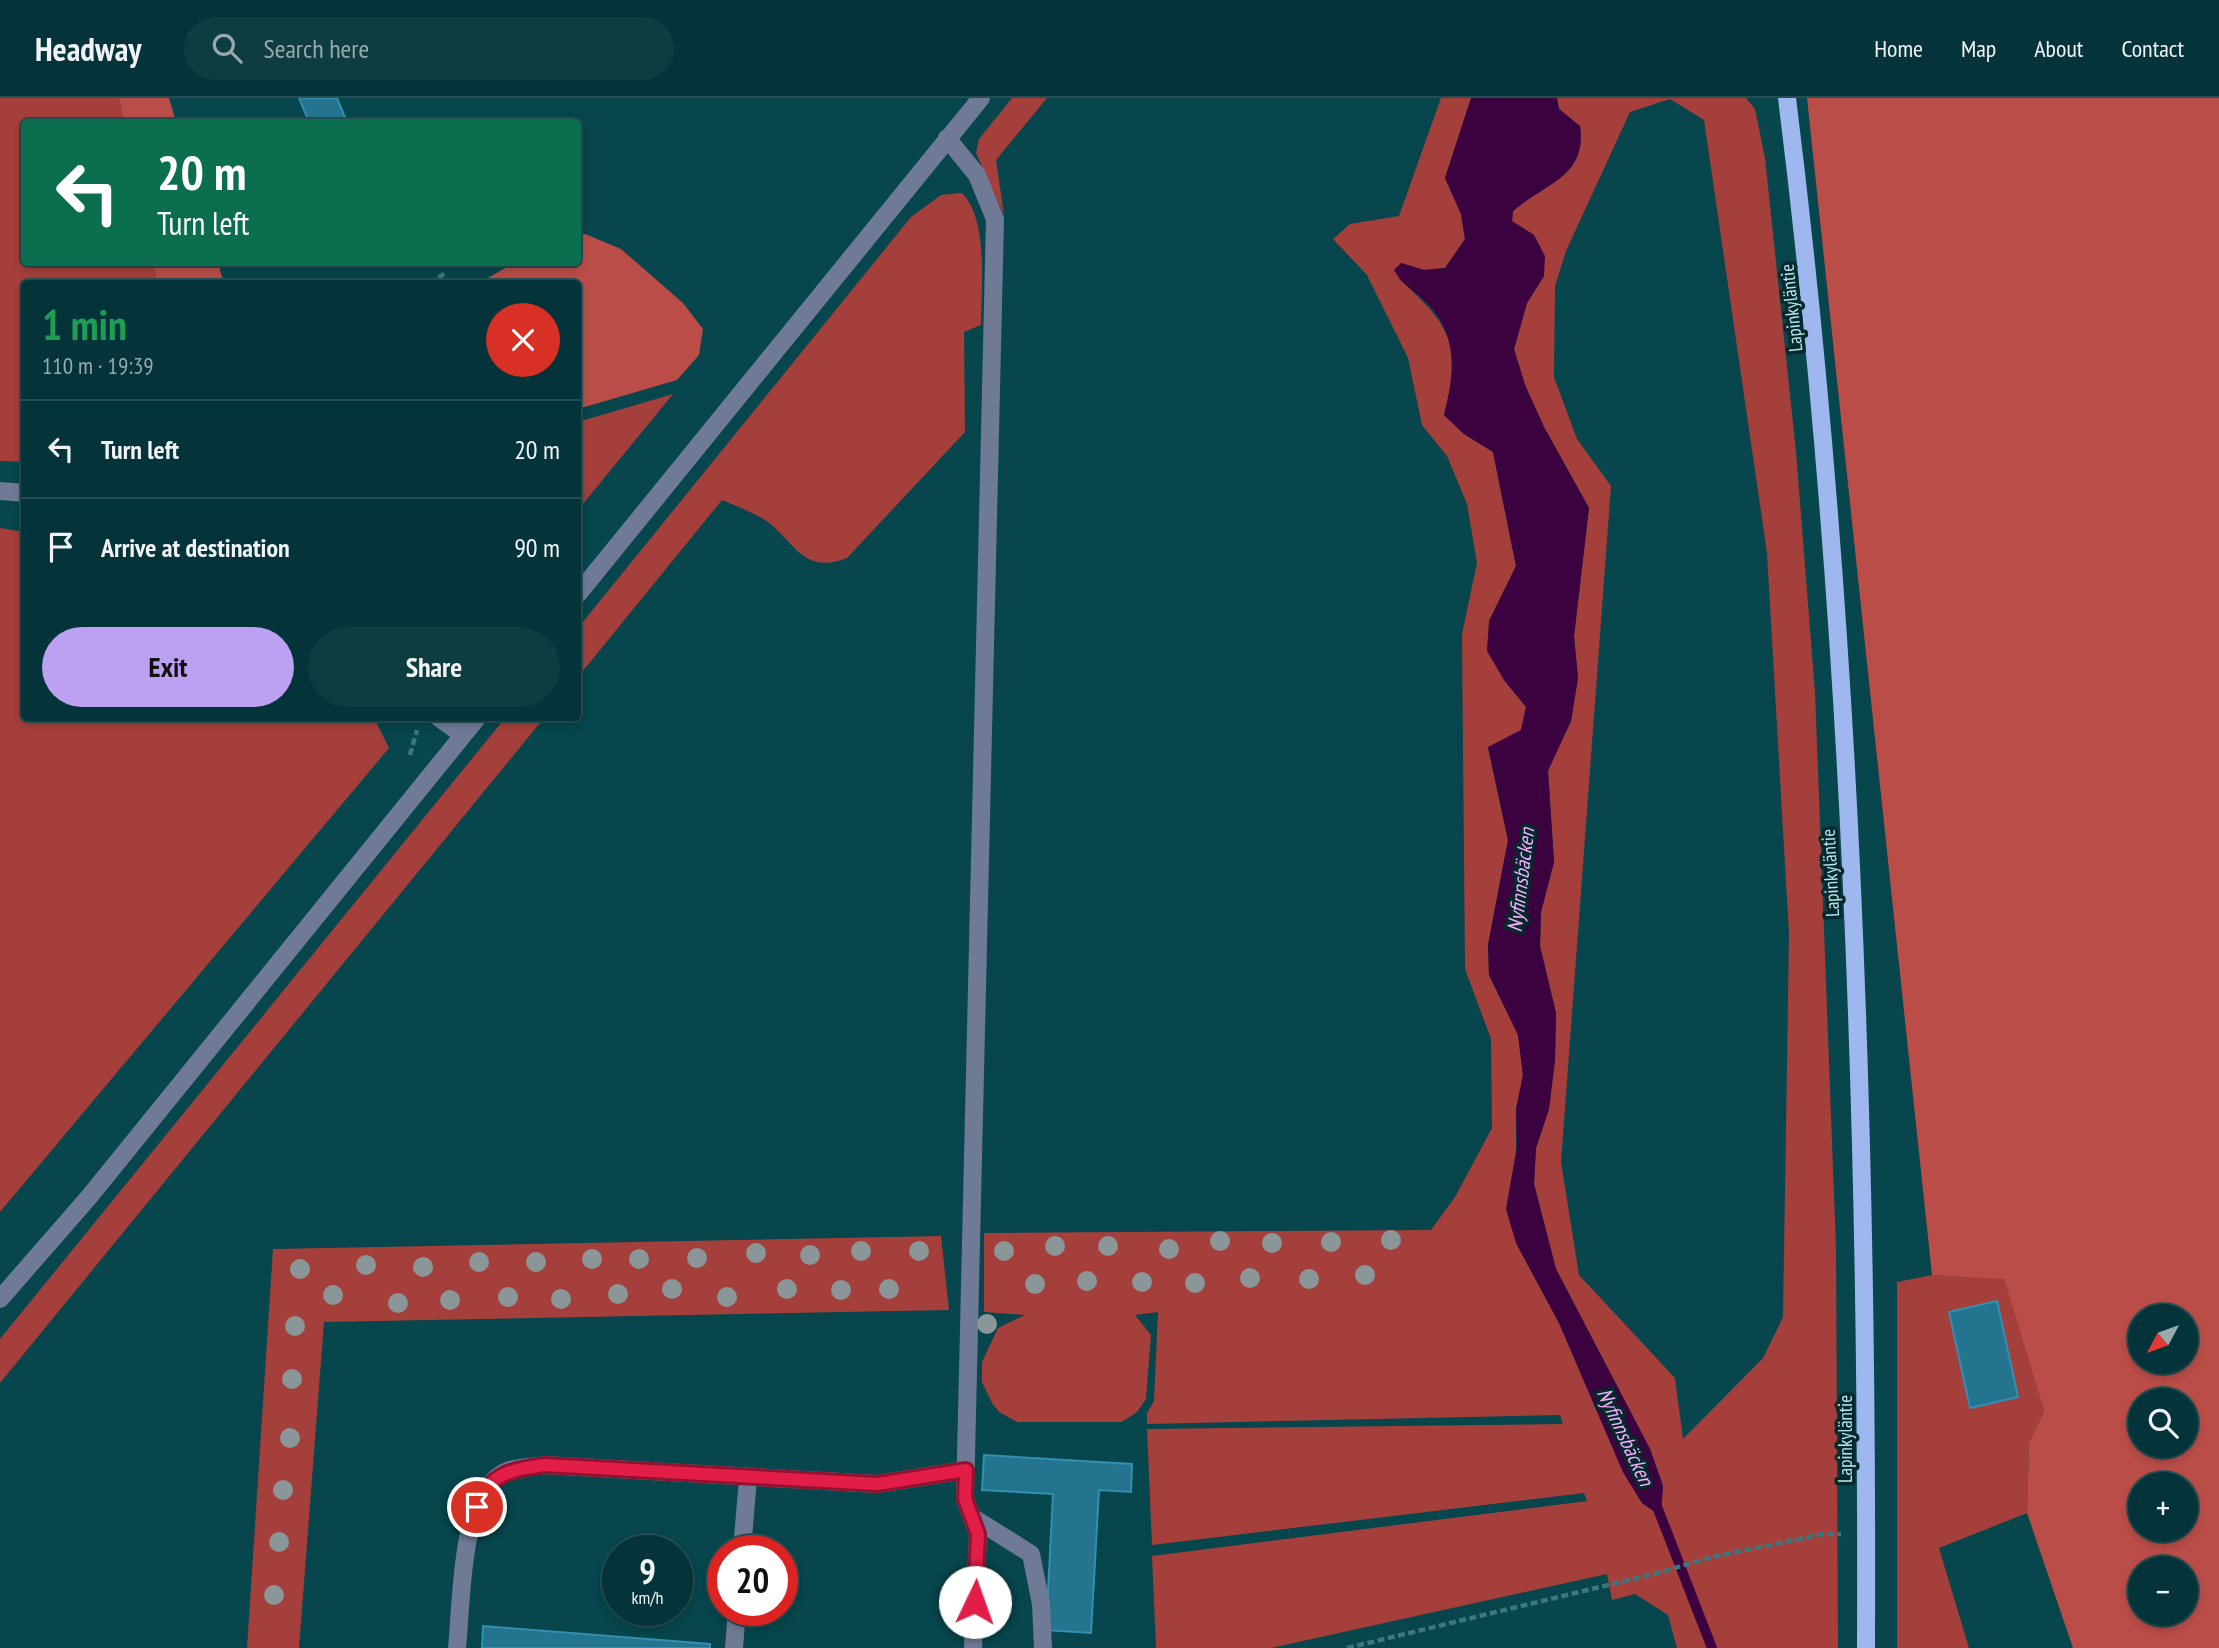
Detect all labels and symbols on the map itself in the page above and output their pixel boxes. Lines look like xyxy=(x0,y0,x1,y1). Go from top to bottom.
street label: Lapinkyläntie xyxy=(1774,263,1808,353)
water label: Nyfinnsbäcken xyxy=(1501,825,1541,934)
street label: Lapinkyläntie xyxy=(1816,828,1844,918)
north arrow xyxy=(2128,1304,2198,1374)
water label: Nyfinnsbäcken xyxy=(1591,1384,1661,1492)
street label: Lapinkyläntie xyxy=(1833,1395,1857,1483)
pin xyxy=(447,1477,507,1537)
speed limit sign: 20 xyxy=(707,1535,798,1626)
position arrow xyxy=(938,1565,1012,1639)

